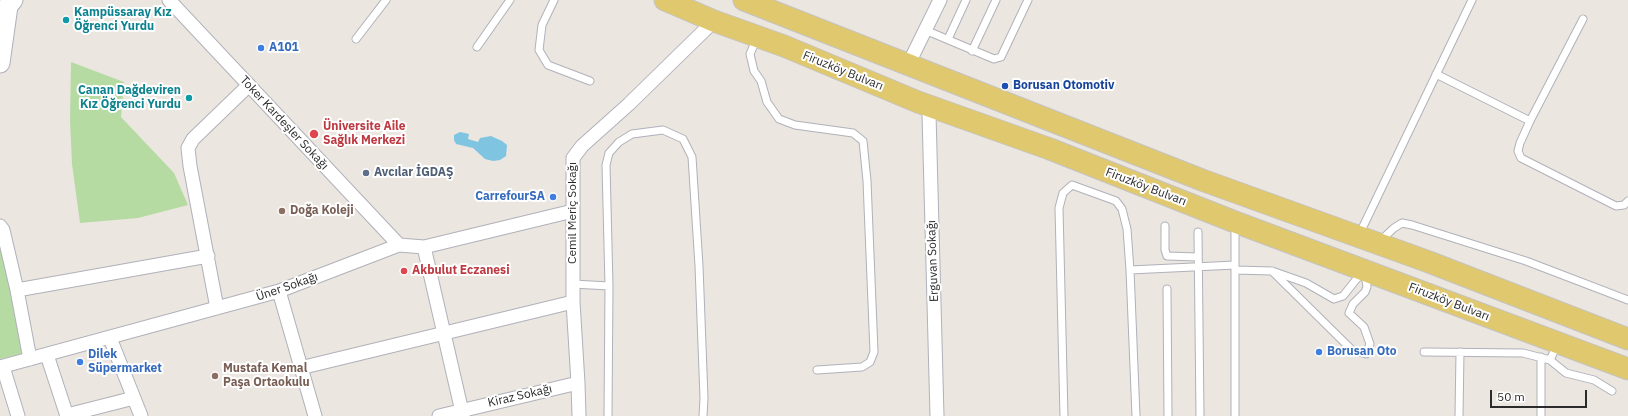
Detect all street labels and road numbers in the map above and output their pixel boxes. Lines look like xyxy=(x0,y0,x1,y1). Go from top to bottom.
street label: Firuzköy Bulvarı xyxy=(801,48,885,94)
street label: Toker Kardeşler Sokağı xyxy=(237,73,331,173)
street label: Cemil Meriç Sokağı xyxy=(566,162,580,264)
street label: Firuzköy Bulvarı xyxy=(1104,165,1188,209)
street label: Erguvan Sokağı xyxy=(924,220,942,302)
street label: Üner Sokağı xyxy=(254,270,320,304)
street label: Firuzköy Bulvarı xyxy=(1407,280,1491,324)
street label: Kiraz Sokağı xyxy=(486,382,554,410)

